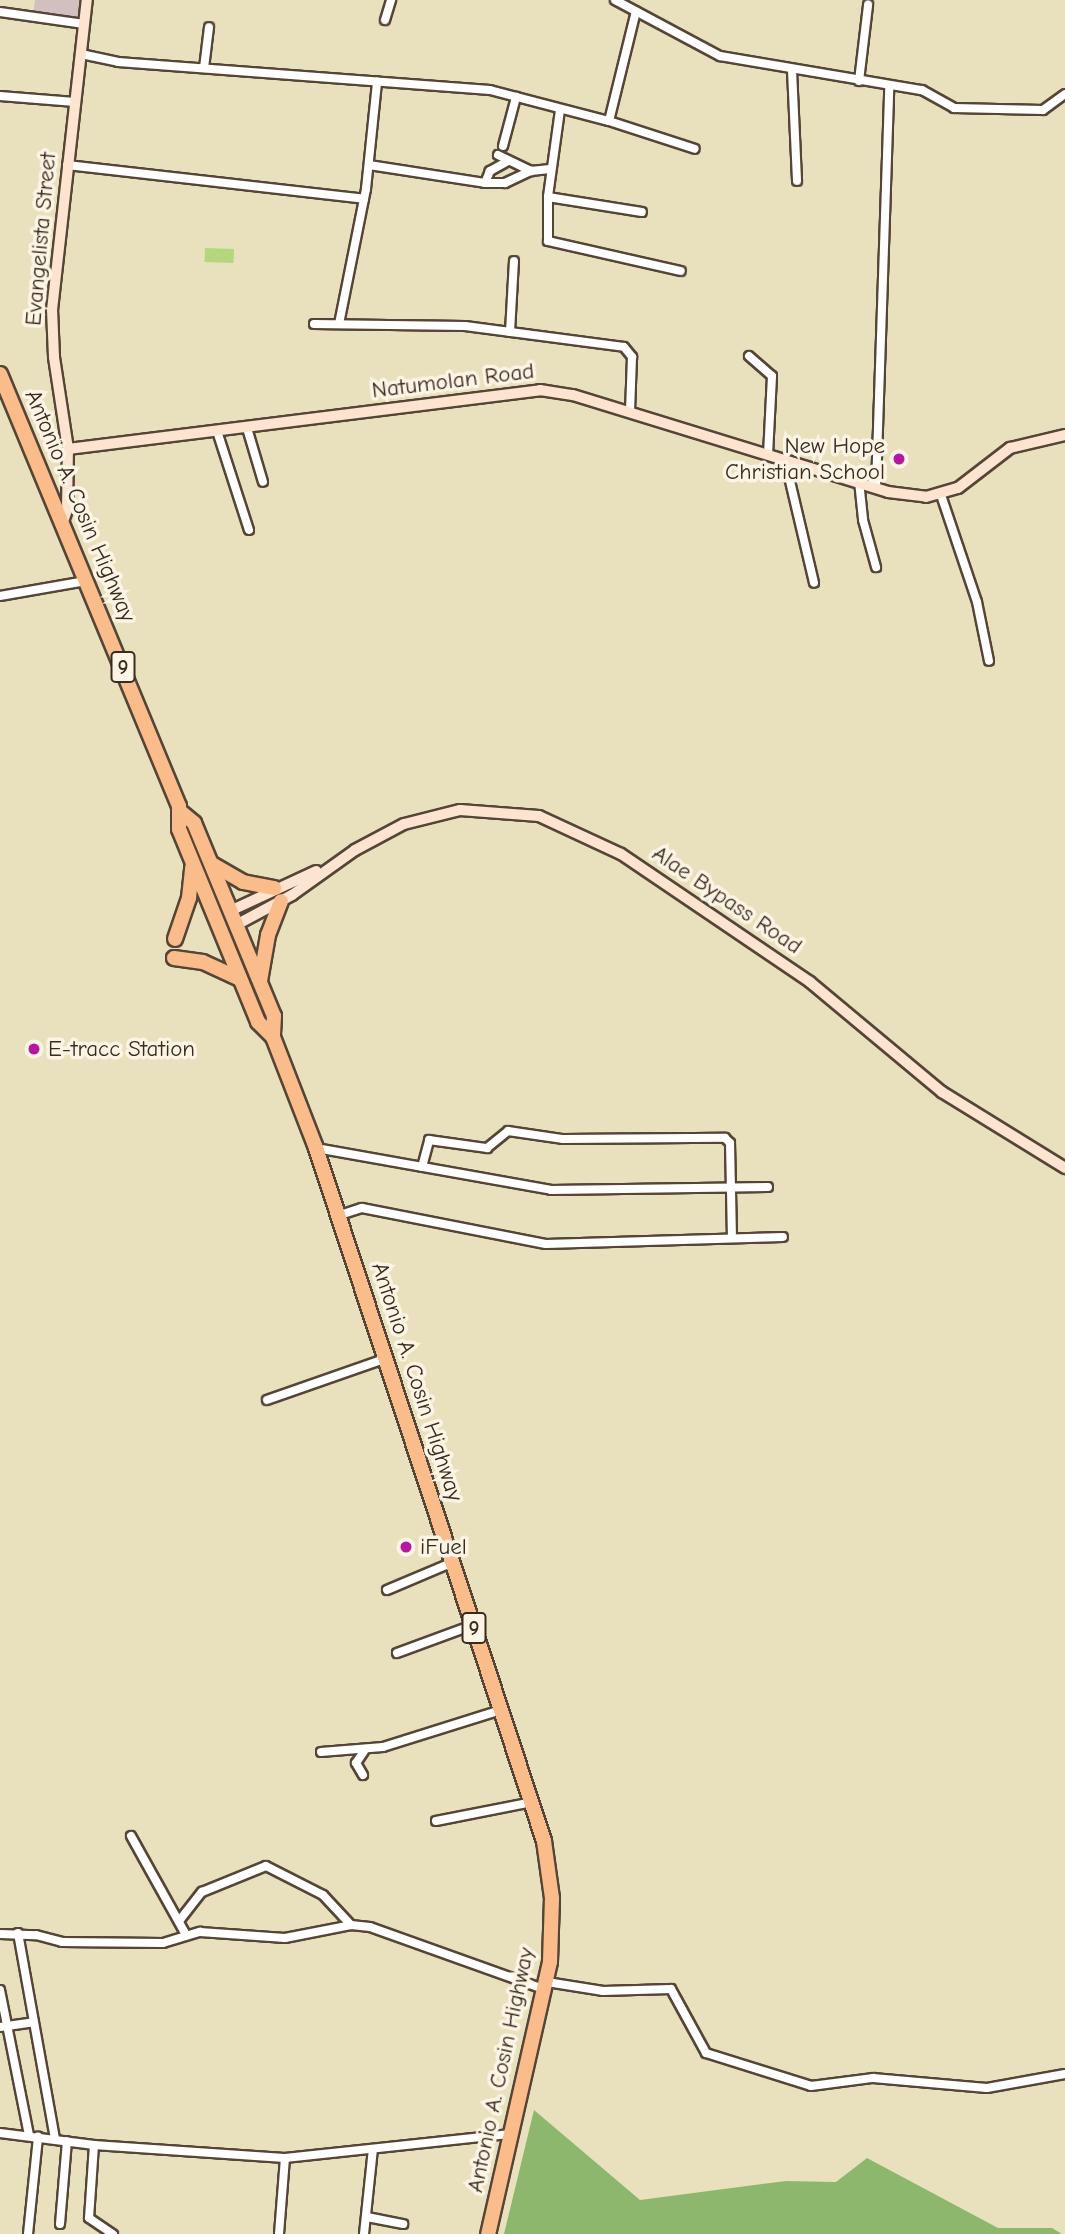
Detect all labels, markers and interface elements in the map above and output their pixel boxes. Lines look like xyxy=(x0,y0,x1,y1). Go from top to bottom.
street label: Evangelista Street xyxy=(20,151,62,327)
street label: Natumolan Road xyxy=(370,357,536,405)
street label: Antonio A. Cosin Highway xyxy=(19,386,141,626)
place label: New Hope Christian School xyxy=(725,432,885,486)
marker: New Hope Christian School xyxy=(891,451,907,467)
road number: 9 xyxy=(109,650,137,684)
street label: Alae Bypass Road xyxy=(647,840,807,960)
place label: E-tracc Station xyxy=(48,1035,195,1063)
marker: E-tracc Station xyxy=(26,1041,42,1057)
street label: Antonio A. Cosin Highway xyxy=(365,1259,469,1505)
place label: iFuel xyxy=(420,1533,467,1561)
marker: iFuel xyxy=(398,1539,414,1555)
road number: 9 xyxy=(460,1610,488,1646)
street label: Antonio A. Cosin Highway xyxy=(462,1945,540,2195)

